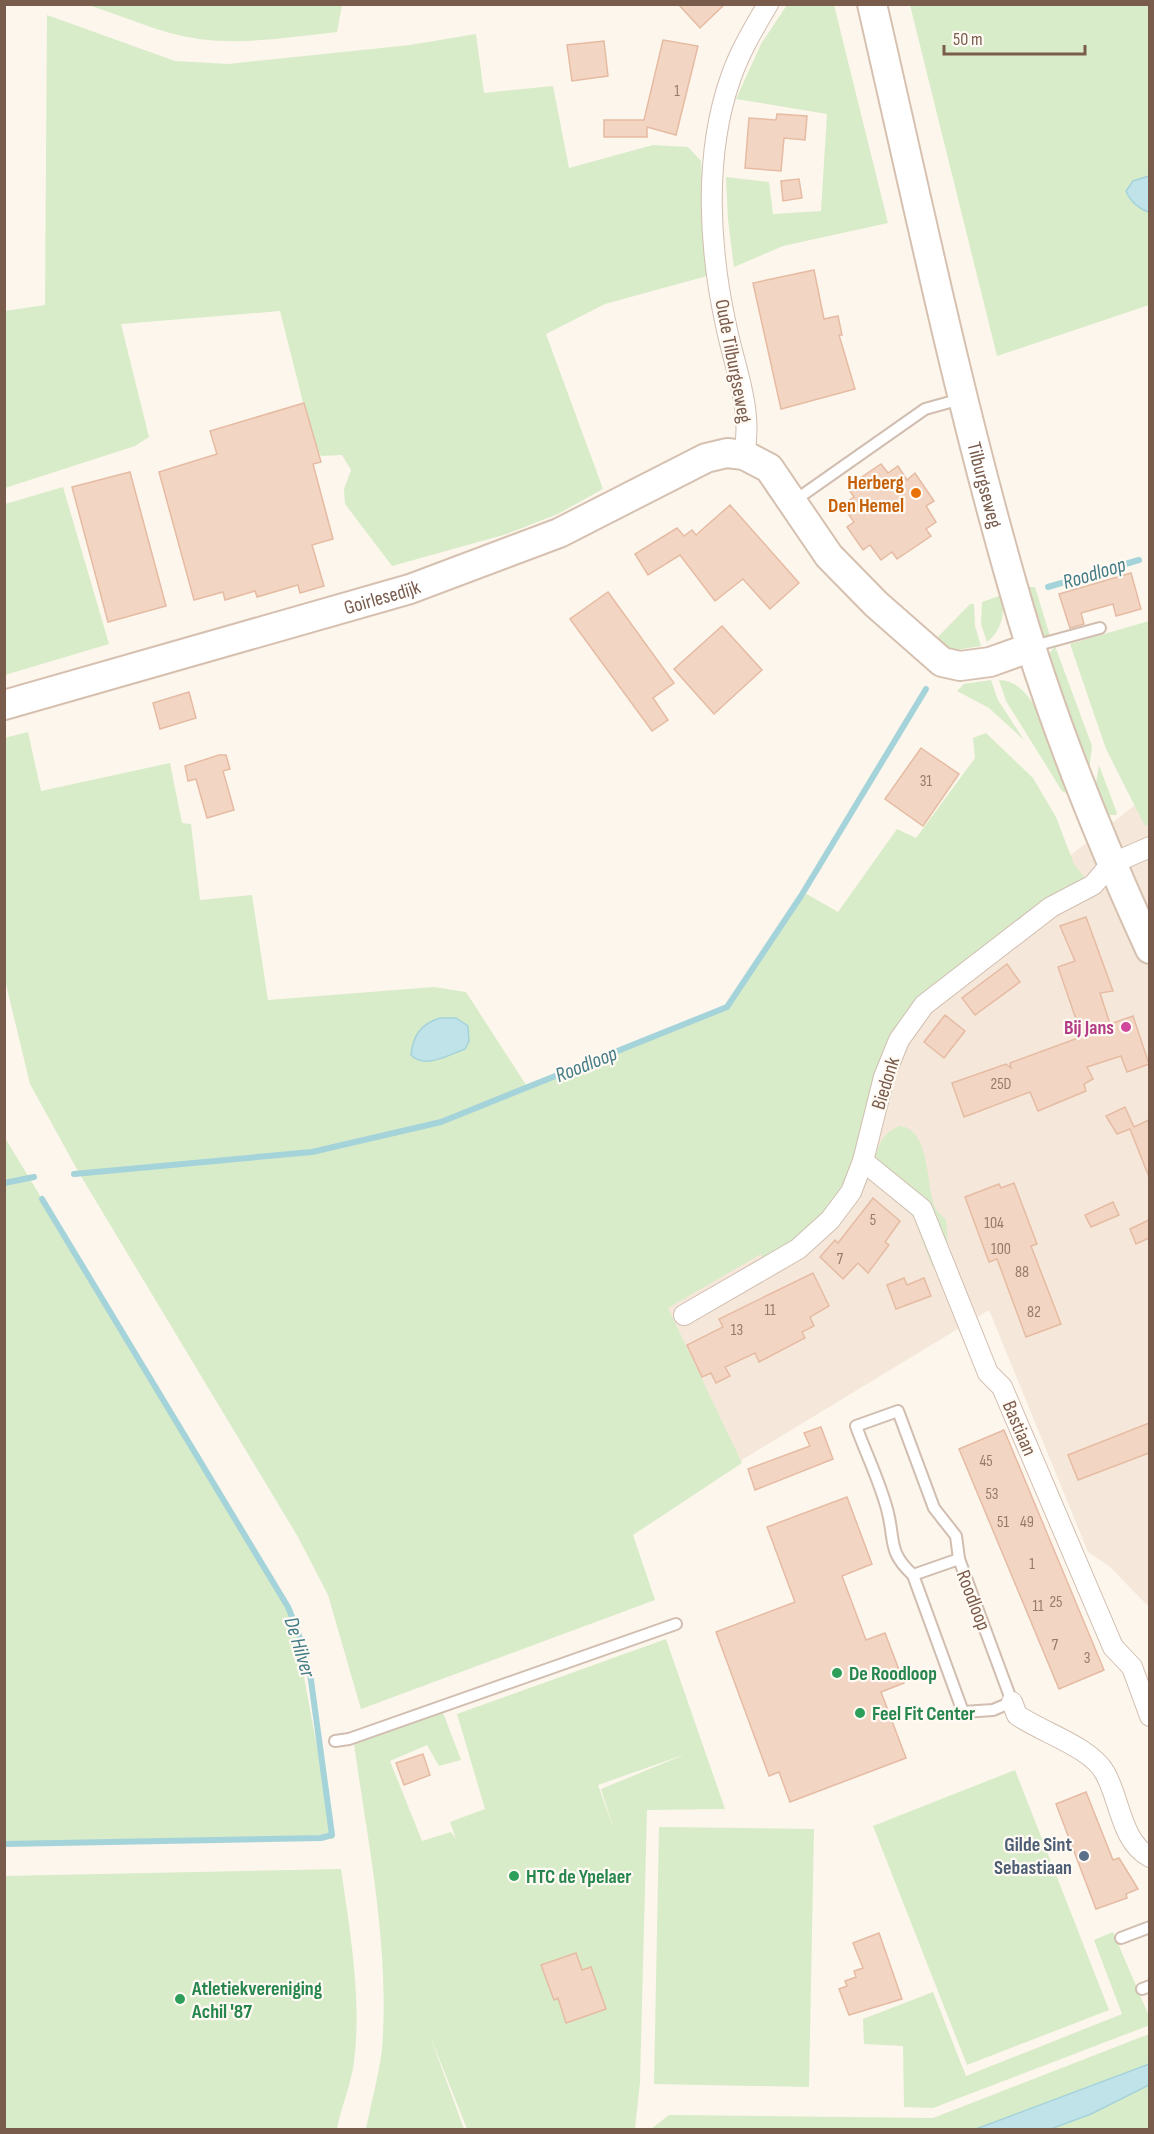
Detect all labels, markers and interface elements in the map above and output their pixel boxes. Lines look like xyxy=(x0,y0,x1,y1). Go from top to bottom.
scale bar xyxy=(944,18,1085,56)
text: 50 m xyxy=(953,29,983,50)
house number: 1 xyxy=(674,82,680,101)
street label: Oude Tilburgseweg xyxy=(709,297,757,425)
street label: Tilburgseweg xyxy=(961,440,1007,531)
place label: Herberg Den Hemel xyxy=(828,471,905,518)
marker: Herberg Den Hemel xyxy=(909,486,923,500)
water label: Roodloop xyxy=(1060,552,1129,595)
street label: Goirlesedijk xyxy=(341,575,424,620)
house number: 31 xyxy=(920,772,933,791)
place label: Bij Jans xyxy=(1064,1016,1114,1040)
marker: Bij Jans xyxy=(1119,1020,1133,1034)
water label: Roodloop xyxy=(552,1041,621,1088)
street label: Biedonk xyxy=(867,1054,905,1112)
house number: 25D xyxy=(991,1075,1012,1094)
house number: 5 xyxy=(870,1211,876,1230)
house number: 104 xyxy=(984,1214,1004,1233)
house number: 100 xyxy=(991,1240,1011,1259)
house number: 7 xyxy=(837,1250,844,1269)
house number: 88 xyxy=(1015,1263,1029,1282)
house number: 11 xyxy=(764,1301,776,1320)
house number: 82 xyxy=(1027,1303,1041,1322)
house number: 13 xyxy=(731,1321,743,1340)
street label: Bastiaan xyxy=(997,1397,1041,1460)
house number: 45 xyxy=(979,1452,993,1471)
house number: 53 xyxy=(985,1485,999,1504)
house number: 51 xyxy=(997,1513,1009,1532)
house number: 49 xyxy=(1020,1513,1034,1532)
house number: 1 xyxy=(1029,1555,1035,1574)
street label: Roodloop xyxy=(951,1567,995,1634)
house number: 25 xyxy=(1049,1593,1063,1612)
house number: 11 xyxy=(1032,1597,1044,1616)
water label: De Hilver xyxy=(279,1614,321,1681)
house number: 7 xyxy=(1052,1636,1059,1655)
house number: 3 xyxy=(1084,1649,1090,1668)
place label: De Roodloop xyxy=(849,1662,937,1686)
marker: De Roodloop xyxy=(830,1666,844,1680)
place label: Feel Fit Center xyxy=(872,1702,975,1726)
marker: Feel Fit Center xyxy=(853,1706,867,1720)
place label: Gilde Sint Sebastiaan xyxy=(994,1833,1072,1880)
marker: Gilde Sint Sebastiaan xyxy=(1077,1849,1091,1863)
place label: HTC de Ypelaer xyxy=(526,1865,631,1889)
marker: HTC de Ypelaer xyxy=(507,1869,521,1883)
place label: Atletiekvereniging Achil '87 xyxy=(191,1977,323,2024)
marker: Atletiekvereniging Achil '87 xyxy=(173,1992,187,2006)

